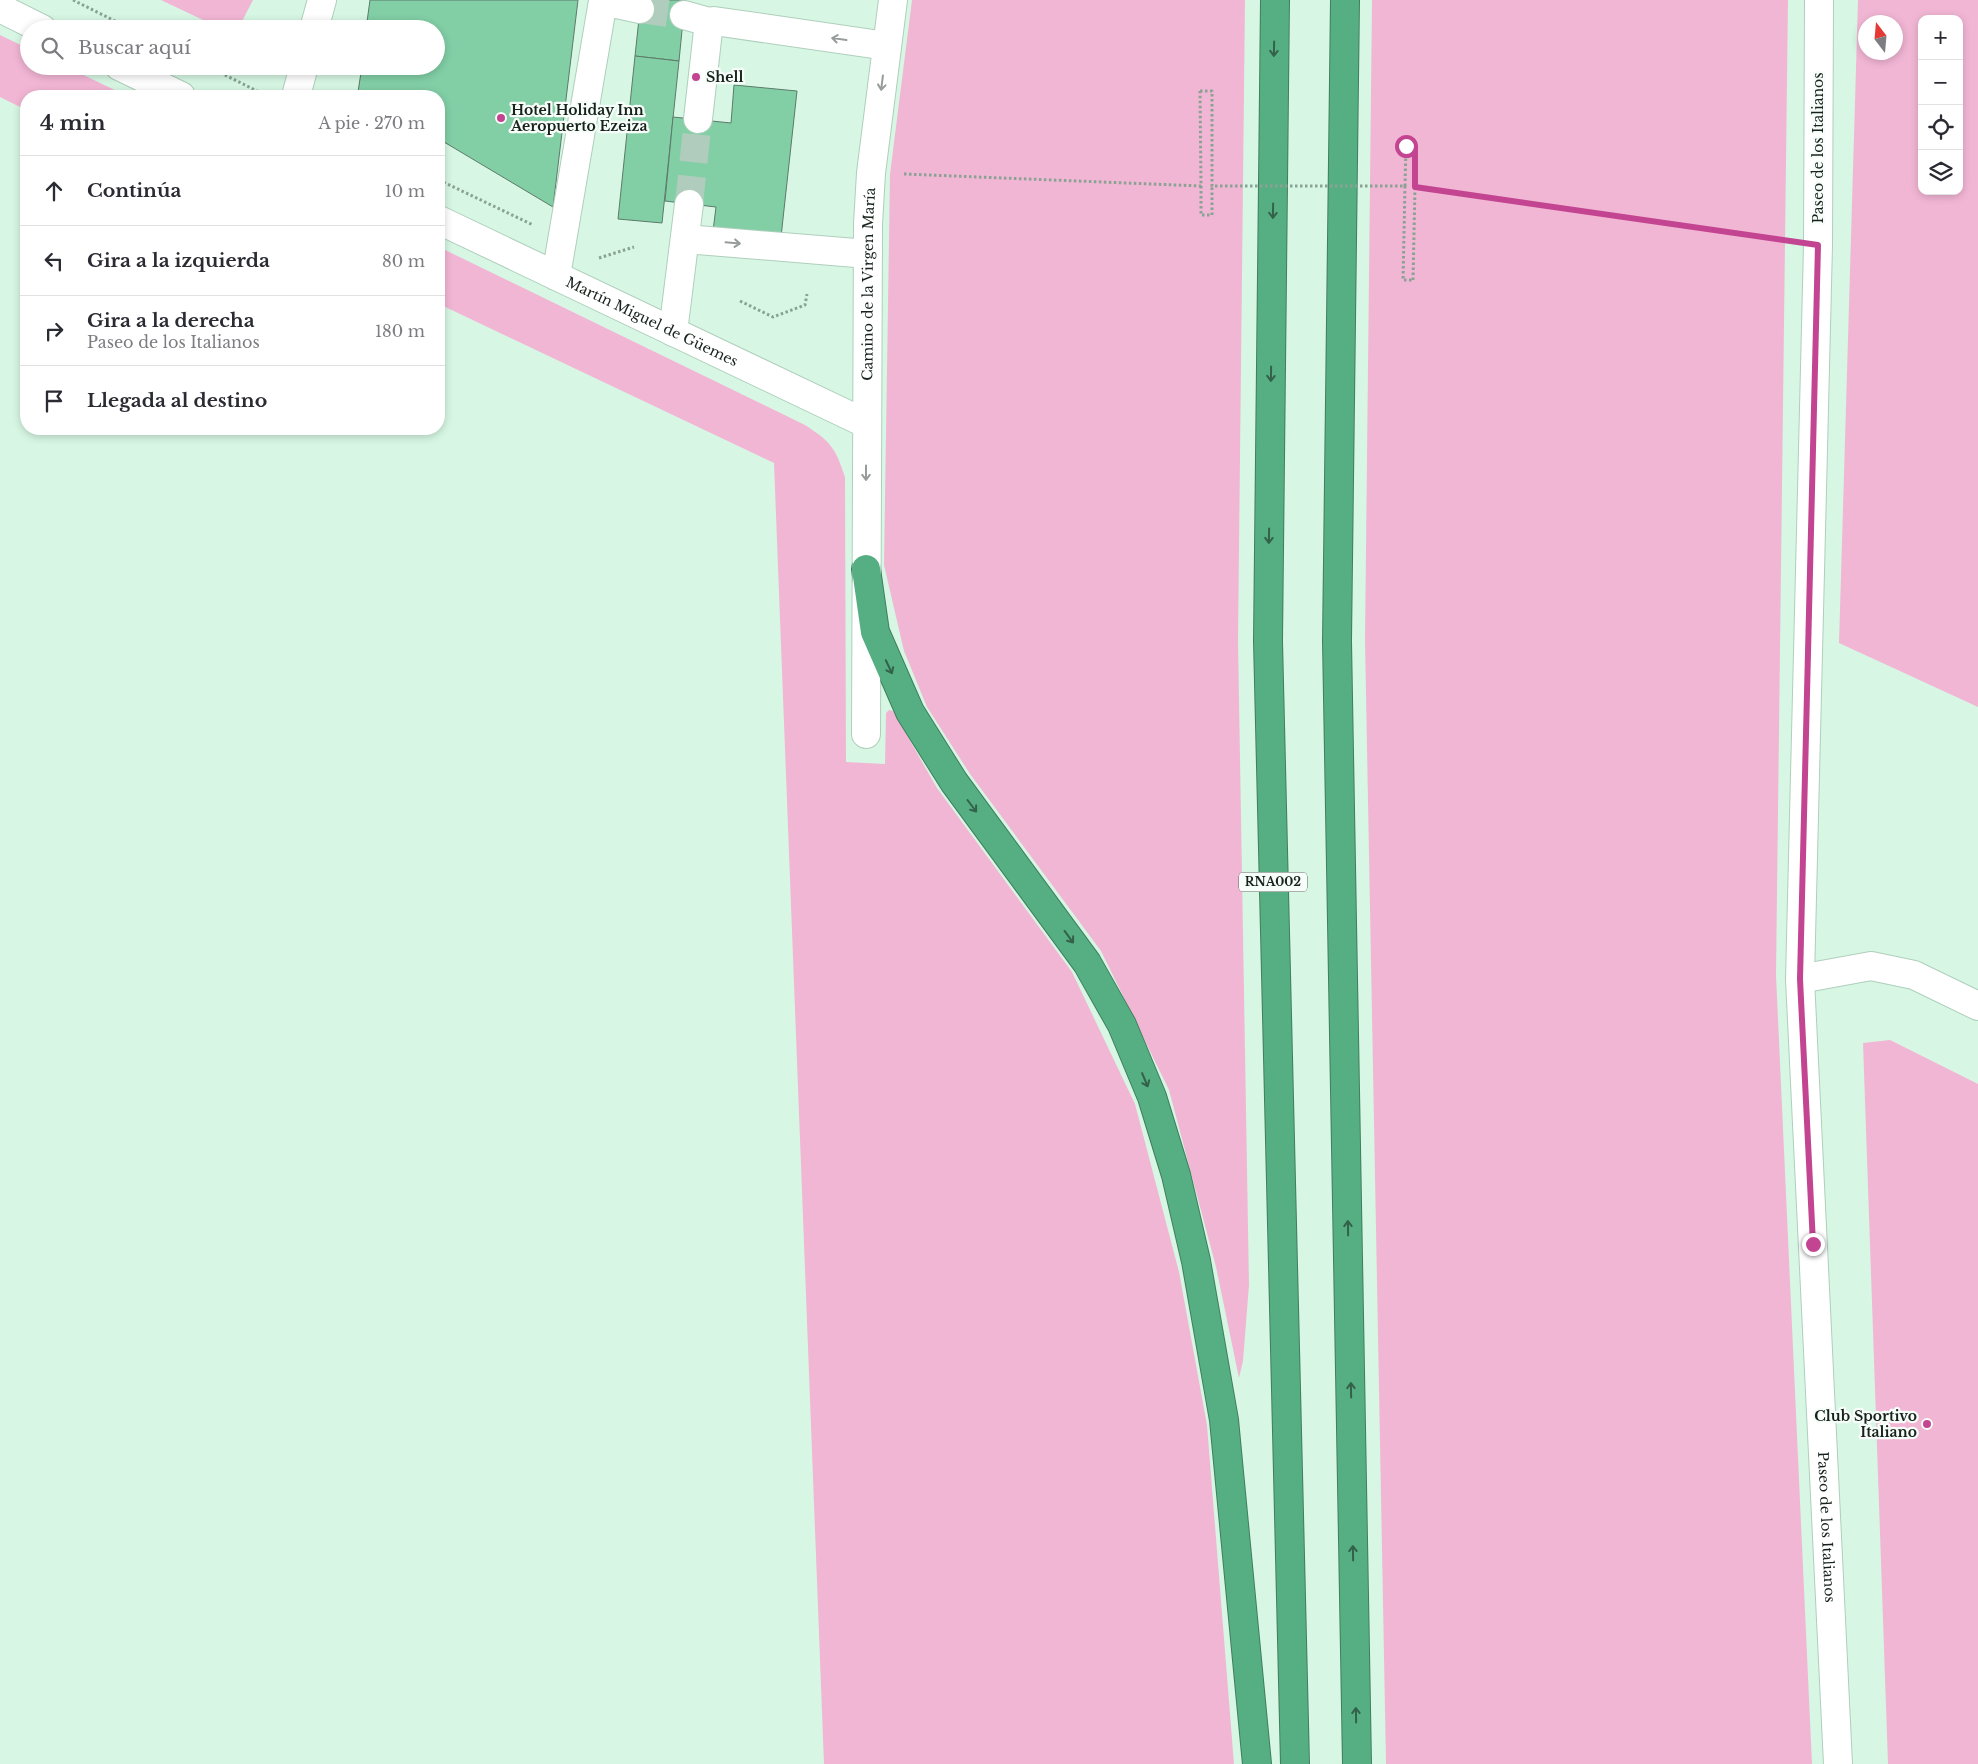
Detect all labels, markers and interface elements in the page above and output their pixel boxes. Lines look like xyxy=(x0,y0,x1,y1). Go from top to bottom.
north arrow xyxy=(1858,15,1903,60)
map controls xyxy=(1918,15,1963,195)
button: + xyxy=(1918,15,1963,60)
search box xyxy=(20,20,445,75)
icon: search xyxy=(38,34,66,62)
one-way arrow xyxy=(831,34,847,44)
text: Buscar aquí xyxy=(78,36,191,59)
one-way arrow xyxy=(1269,40,1279,56)
button: − xyxy=(1918,60,1963,105)
place label: Shell xyxy=(706,68,743,86)
marker: Shell xyxy=(690,71,702,83)
street label: Paseo de los Italianos xyxy=(1809,72,1827,224)
one-way arrow xyxy=(877,75,887,91)
place label: Hotel Holiday Inn Aeropuerto Ezeiza xyxy=(510,101,647,135)
button: locate xyxy=(1918,105,1963,150)
text: 4 min xyxy=(40,110,106,136)
marker: Hotel Holiday Inn Aeropuerto Ezeiza xyxy=(495,112,507,124)
text: A pie · 270 m xyxy=(318,113,425,133)
route start xyxy=(1395,135,1418,158)
button: layers xyxy=(1918,150,1963,195)
icon: ahead xyxy=(40,177,68,205)
text: Continúa xyxy=(87,179,181,202)
text: 10 m xyxy=(385,181,425,201)
street label: Camino de la Virgen María xyxy=(858,187,879,381)
one-way arrow xyxy=(1268,203,1277,219)
one-way arrow xyxy=(725,239,741,248)
icon: left xyxy=(40,247,68,275)
text: Gira a la izquierda xyxy=(87,249,270,272)
text: 80 m xyxy=(382,251,425,271)
street label: Martín Miguel de Güemes xyxy=(563,273,741,370)
text: Gira a la derecha xyxy=(87,309,255,332)
icon: right xyxy=(40,317,68,345)
text: 180 m xyxy=(375,321,425,341)
text: Paseo de los Italianos xyxy=(87,332,260,352)
one-way arrow xyxy=(1266,365,1276,381)
icon: arrive xyxy=(40,387,68,415)
text: Llegada al destino xyxy=(87,389,267,412)
one-way arrow xyxy=(861,464,871,481)
one-way arrow xyxy=(1264,528,1274,544)
one-way arrow xyxy=(884,659,894,674)
one-way arrow xyxy=(967,799,977,813)
road number: RNA002 xyxy=(1239,872,1307,892)
one-way arrow xyxy=(1064,930,1074,944)
one-way arrow xyxy=(1141,1072,1150,1087)
one-way arrow xyxy=(1343,1220,1353,1236)
route end xyxy=(1802,1233,1825,1256)
one-way arrow xyxy=(1346,1383,1355,1399)
place label: Club Sportivo Italiano xyxy=(1814,1407,1917,1441)
marker: Club Sportivo Italiano xyxy=(1921,1418,1933,1430)
street label: Paseo de los Italianos xyxy=(1814,1451,1839,1603)
one-way arrow xyxy=(1349,1545,1358,1561)
one-way arrow xyxy=(1351,1708,1361,1724)

